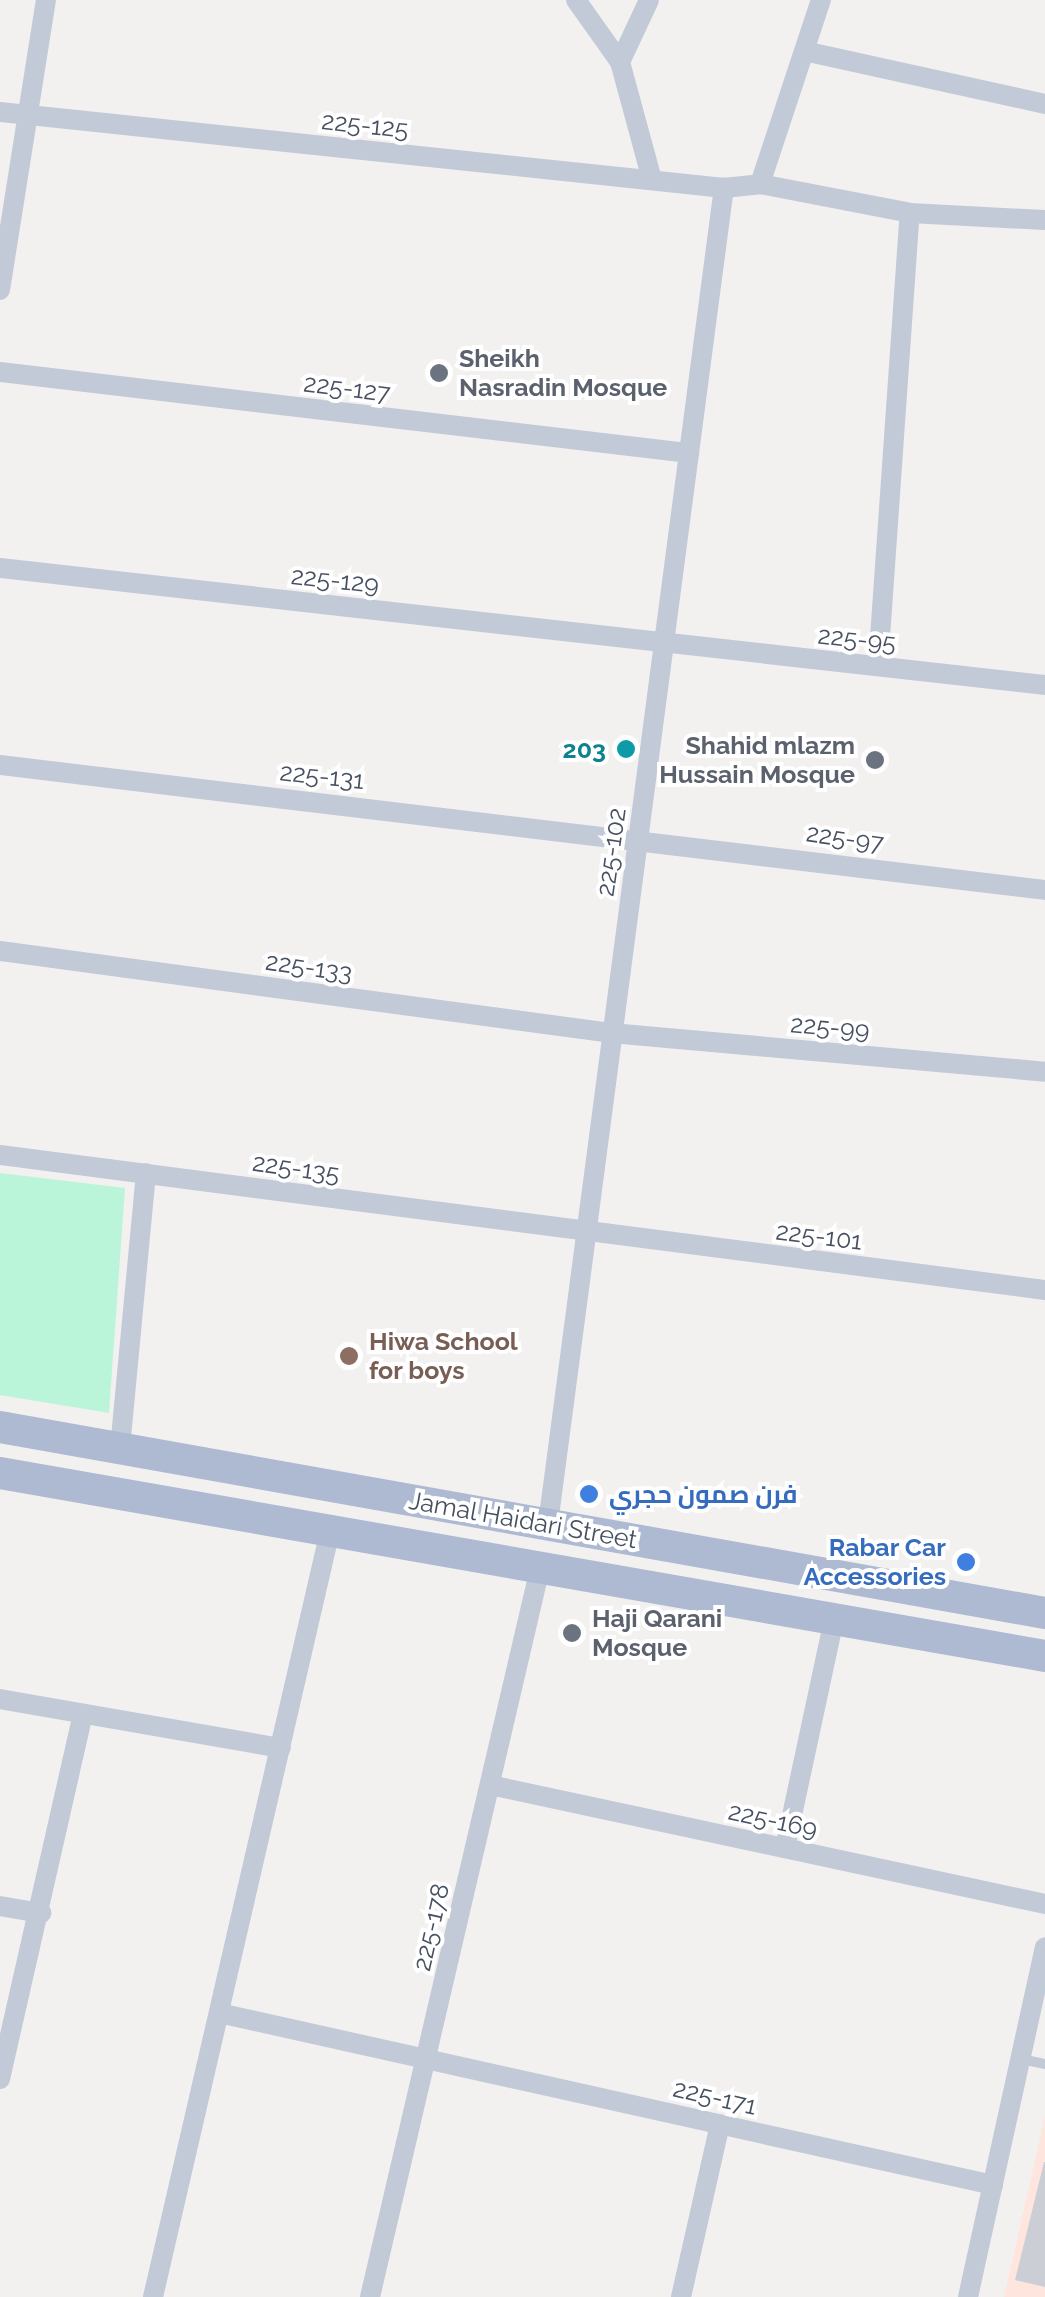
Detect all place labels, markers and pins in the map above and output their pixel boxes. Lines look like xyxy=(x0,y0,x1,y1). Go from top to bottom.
place label: Sheikh Nasradin Mosque xyxy=(459,344,667,403)
marker: Sheikh Nasradin Mosque xyxy=(428,362,450,384)
place label: Shahid mlazm Hussain Mosque xyxy=(659,731,855,790)
place label: 203 xyxy=(563,734,606,764)
marker: 203 xyxy=(615,738,637,760)
marker: Shahid mlazm Hussain Mosque xyxy=(864,749,886,771)
place label: Hiwa School for boys xyxy=(369,1327,518,1386)
marker: Hiwa School for boys xyxy=(338,1345,360,1367)
place label: فرن صمون حجري xyxy=(609,1479,798,1509)
marker: فرن صمون حجري xyxy=(578,1483,600,1505)
place label: Rabar Car Accessories xyxy=(803,1533,946,1592)
marker: Rabar Car Accessories xyxy=(955,1551,977,1573)
place label: Haji Qarani Mosque xyxy=(592,1604,722,1663)
marker: Haji Qarani Mosque xyxy=(561,1622,583,1644)

